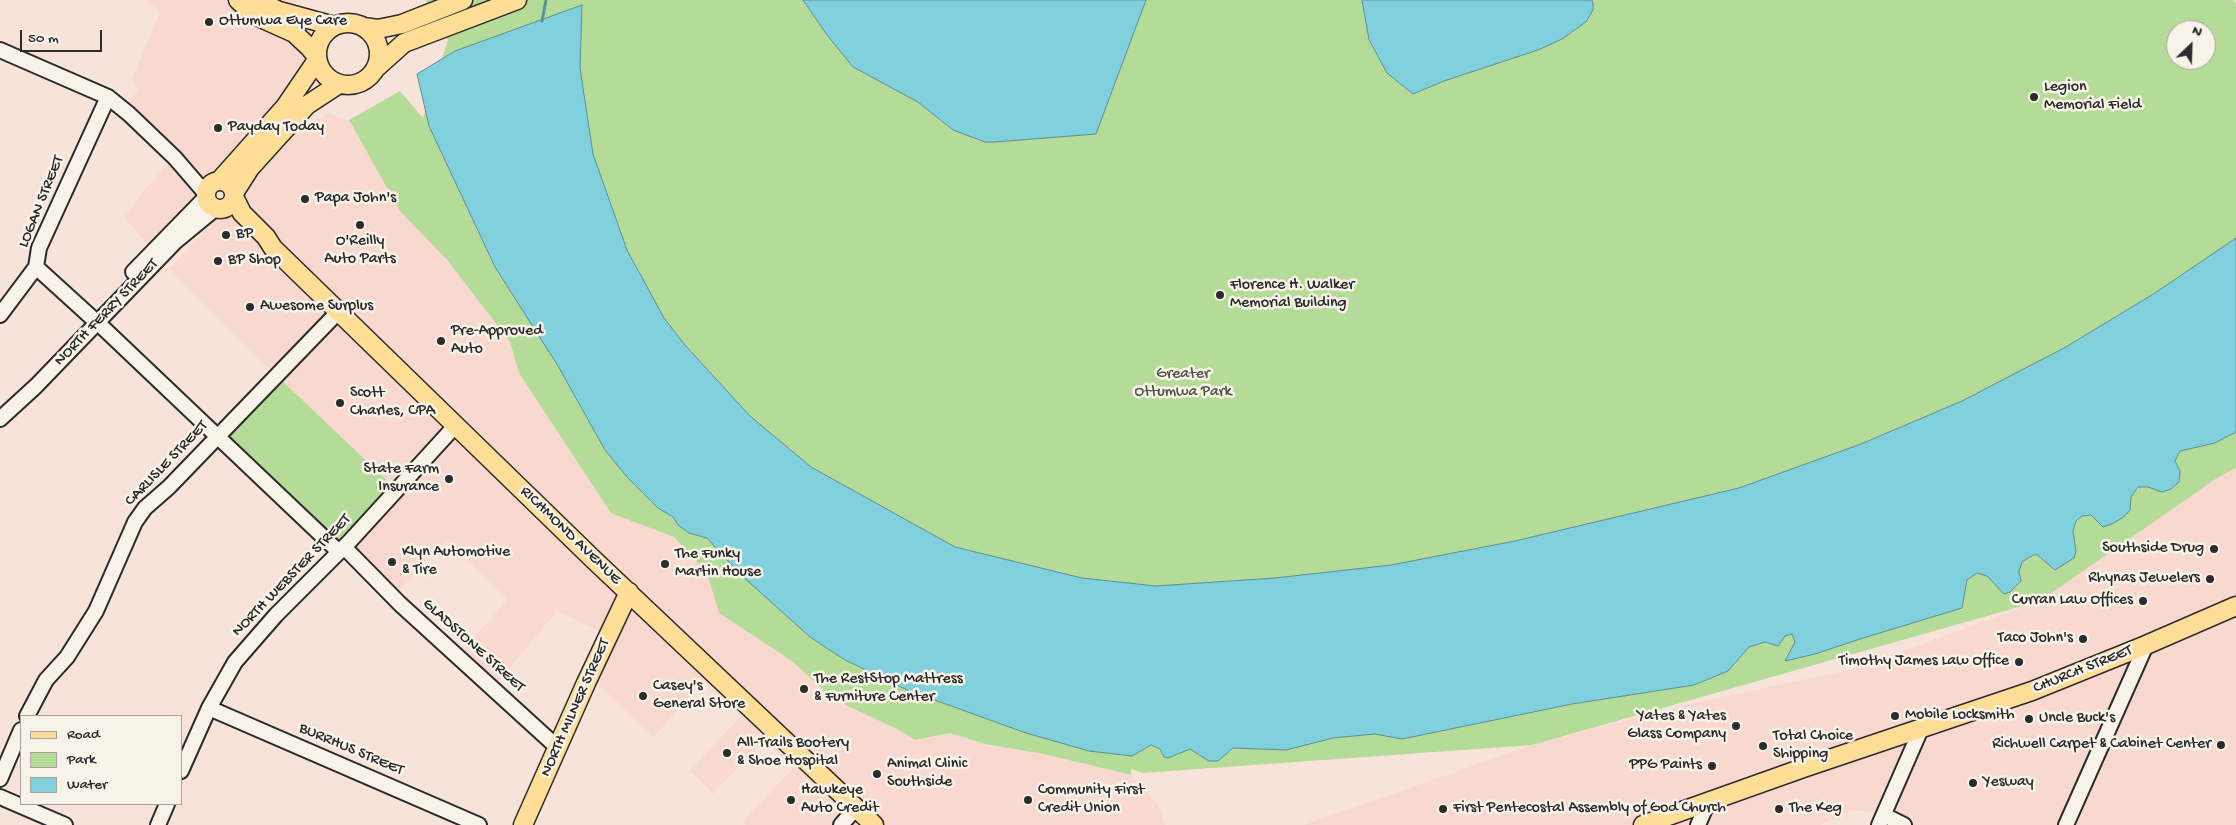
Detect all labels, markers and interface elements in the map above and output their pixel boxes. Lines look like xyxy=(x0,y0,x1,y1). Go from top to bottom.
place label: Ottumwa Eye Care xyxy=(219,12,347,32)
marker: Ottumwa Eye Care xyxy=(203,16,215,28)
scale bar xyxy=(22,20,105,52)
north arrow xyxy=(2166,20,2216,70)
text: N xyxy=(2189,22,2205,41)
text: 50 m xyxy=(28,30,59,48)
place label: Legion Memorial Field xyxy=(2044,78,2141,116)
marker: Legion Memorial Field xyxy=(2028,91,2040,103)
place label: Payday Today xyxy=(228,118,324,138)
marker: Payday Today xyxy=(212,122,224,134)
street label: LOGAN STREET xyxy=(15,153,69,251)
place label: Papa John's xyxy=(315,189,396,209)
marker: Papa John's xyxy=(299,193,311,205)
marker: O'Reilly Auto Parts xyxy=(354,219,366,231)
place label: BP xyxy=(236,225,253,245)
marker: BP xyxy=(220,229,232,241)
place label: O'Reilly Auto Parts xyxy=(324,232,396,270)
place label: BP Shop xyxy=(228,251,281,271)
street label: NORTH FERRY STREET xyxy=(51,255,163,371)
marker: BP Shop xyxy=(212,255,224,267)
place label: Florence H. Walker Memorial Building xyxy=(1230,276,1354,314)
marker: Florence H. Walker Memorial Building xyxy=(1214,289,1226,301)
place label: Awesome Surplus xyxy=(260,297,373,317)
marker: Awesome Surplus xyxy=(244,301,256,313)
place label: Pre-Approved Auto xyxy=(451,322,543,360)
marker: Pre-Approved Auto xyxy=(435,335,447,347)
park label: Greater Ottumwa Park xyxy=(1134,365,1232,403)
place label: Scott Charles, CPA xyxy=(350,384,435,422)
marker: Scott Charles, CPA xyxy=(334,397,346,409)
street label: CARLISLE STREET xyxy=(121,417,213,511)
place label: State Farm Insurance xyxy=(363,460,439,498)
marker: State Farm Insurance xyxy=(443,473,455,485)
street label: RICHMOND AVENUE xyxy=(515,483,625,589)
street label: NORTH WEBSTER STREET xyxy=(228,511,356,641)
place label: Southside Drug xyxy=(2102,539,2204,559)
place label: Klyn Automotive & Tire xyxy=(402,543,510,581)
marker: Southside Drug xyxy=(2208,543,2220,555)
place label: The Funky Martin House xyxy=(675,545,761,583)
marker: Klyn Automotive & Tire xyxy=(386,556,398,568)
marker: The Funky Martin House xyxy=(659,558,671,570)
place label: Rhynas Jewelers xyxy=(2088,569,2200,589)
marker: Rhynas Jewelers xyxy=(2204,573,2216,585)
place label: Curran Law Offices xyxy=(2012,591,2133,611)
street label: GLADSTONE STREET xyxy=(418,595,528,697)
marker: Curran Law Offices xyxy=(2137,595,2149,607)
place label: Taco John's xyxy=(1998,629,2073,649)
marker: Taco John's xyxy=(2077,633,2089,645)
street label: NORTH MILNER STREET xyxy=(537,636,615,780)
street label: CHURCH STREET xyxy=(2031,641,2135,699)
place label: Timothy James Law Office xyxy=(1839,652,2009,672)
marker: Timothy James Law Office xyxy=(2013,656,2025,668)
place label: The RestStop Mattress & Furniture Center xyxy=(814,670,963,708)
place label: Casey's General Store xyxy=(653,677,745,715)
marker: The RestStop Mattress & Furniture Center xyxy=(798,683,810,695)
marker: Casey's General Store xyxy=(637,690,649,702)
place label: Mobile Locksmith xyxy=(1905,706,2014,726)
place label: Yates & Yates Glass Company xyxy=(1627,707,1726,745)
place label: Uncle Buck's xyxy=(2039,709,2115,729)
marker: Mobile Locksmith xyxy=(1889,710,1901,722)
marker: Uncle Buck's xyxy=(2023,713,2035,725)
legend xyxy=(20,715,182,805)
street label: BURRHUS STREET xyxy=(296,719,406,781)
marker: Yates & Yates Glass Company xyxy=(1730,720,1742,732)
text: Road xyxy=(67,726,100,744)
place label: Total Choice Shipping xyxy=(1773,727,1853,765)
place label: All-Trails Bootery & Shoe Hospital xyxy=(737,734,849,772)
place label: Richwell Carpet & Cabinet Center xyxy=(1992,735,2211,755)
marker: Richwell Carpet & Cabinet Center xyxy=(2215,739,2227,751)
marker: Total Choice Shipping xyxy=(1757,740,1769,752)
marker: All-Trails Bootery & Shoe Hospital xyxy=(721,747,733,759)
text: Park xyxy=(67,751,96,769)
place label: Animal Clinic Southside xyxy=(887,755,967,793)
place label: PPG Paints xyxy=(1629,756,1702,776)
marker: PPG Paints xyxy=(1706,760,1718,772)
marker: Animal Clinic Southside xyxy=(871,768,883,780)
place label: Yesway xyxy=(1983,773,2034,793)
text: Water xyxy=(67,776,107,794)
marker: Yesway xyxy=(1967,777,1979,789)
place label: Hawkeye Auto Credit xyxy=(801,781,879,819)
place label: Community First Credit Union xyxy=(1038,781,1144,819)
marker: Hawkeye Auto Credit xyxy=(785,794,797,806)
marker: Community First Credit Union xyxy=(1022,794,1034,806)
place label: First Pentecostal Assembly of God Church xyxy=(1453,799,1726,819)
place label: The Keg xyxy=(1789,799,1842,819)
marker: First Pentecostal Assembly of God Church xyxy=(1437,803,1449,815)
marker: The Keg xyxy=(1773,803,1785,815)

